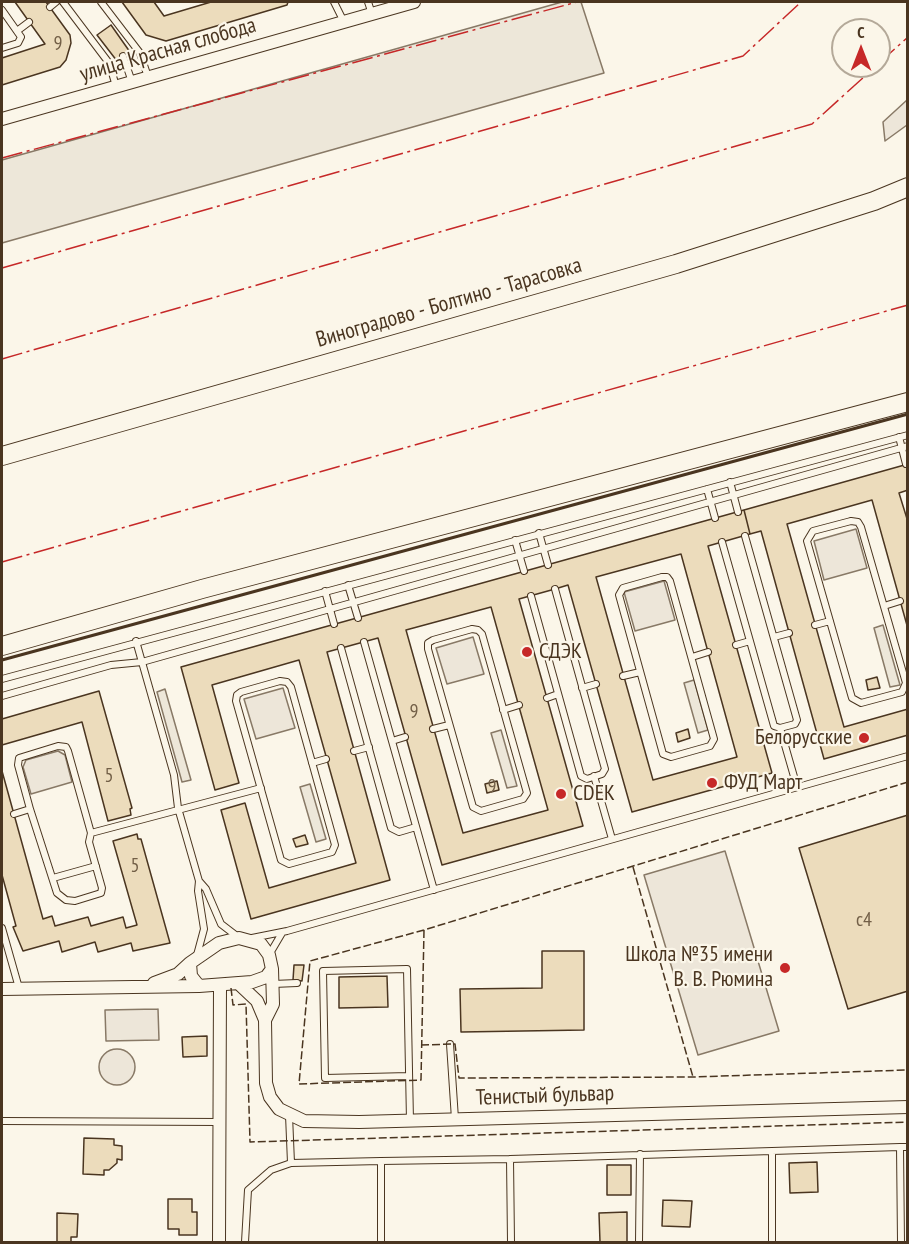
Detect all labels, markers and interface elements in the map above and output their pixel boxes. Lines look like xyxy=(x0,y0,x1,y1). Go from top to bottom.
street label: улица Красная слобода xyxy=(77,12,259,88)
north arrow xyxy=(831,18,891,78)
text: С xyxy=(857,22,865,42)
house number: 9 xyxy=(54,32,62,56)
street label: Виноградово - Болтино - Тарасовка xyxy=(313,252,585,354)
place label: СДЭК xyxy=(539,639,582,665)
marker: СДЭК xyxy=(520,645,534,659)
house number: 9 xyxy=(410,700,418,724)
place label: Белорусские xyxy=(755,725,852,751)
marker: Белорусские xyxy=(857,731,871,745)
house number: 5 xyxy=(105,764,113,788)
place label: ФУД Март xyxy=(724,770,802,796)
house number: 9 xyxy=(488,775,496,799)
marker: ФУД Март xyxy=(705,776,719,790)
place label: CDEK xyxy=(573,781,615,807)
marker: CDEK xyxy=(554,787,568,801)
house number: 5 xyxy=(131,854,139,878)
house number: с4 xyxy=(856,908,872,932)
place label: Школа №35 имени В. В. Рюмина xyxy=(625,942,773,993)
marker: Школа №35 имени В. В. Рюмина xyxy=(778,961,792,975)
street label: Тенистый бульвар xyxy=(475,1080,615,1112)

